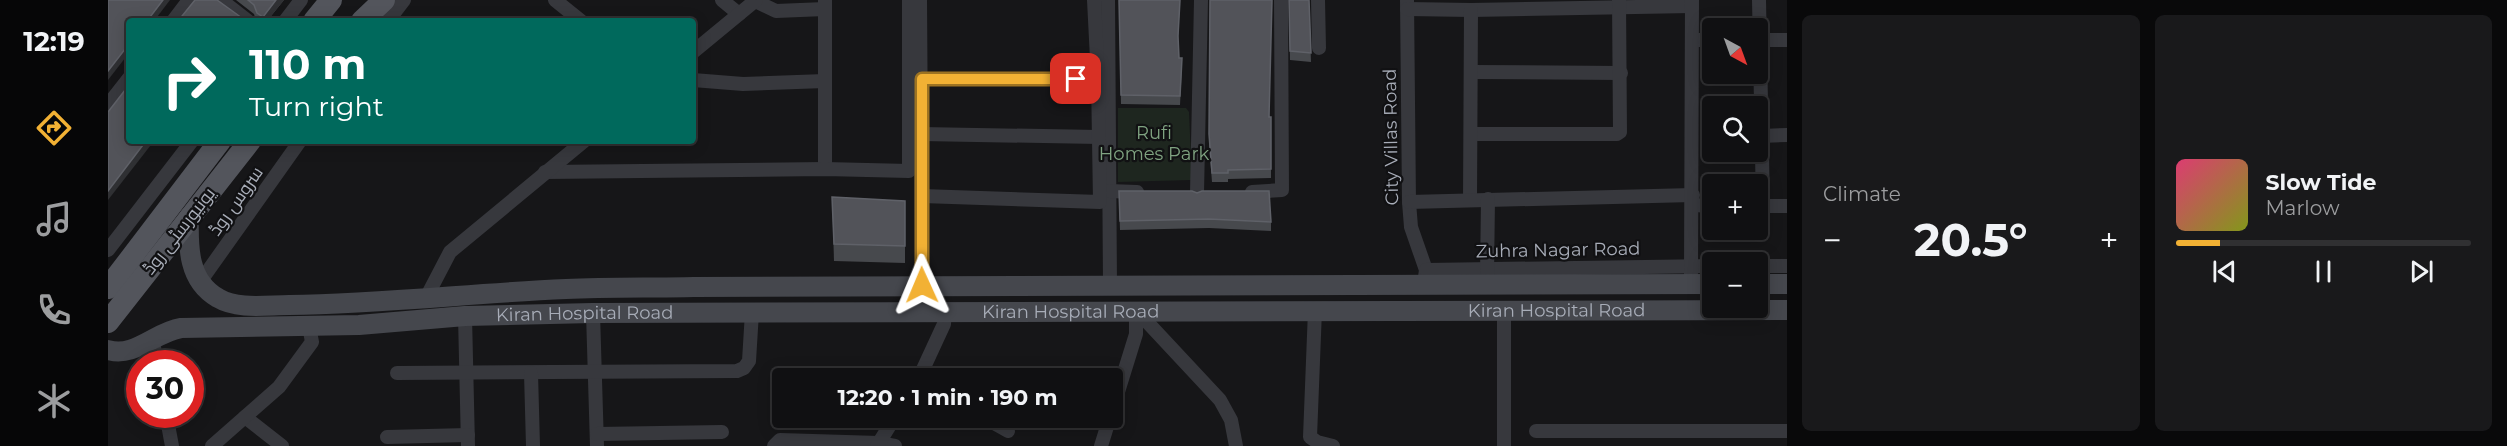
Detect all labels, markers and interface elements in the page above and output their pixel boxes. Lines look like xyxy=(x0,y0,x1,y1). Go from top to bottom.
north arrow xyxy=(1702,18,1768,84)
map controls xyxy=(1702,18,1768,318)
text: 12:19 xyxy=(23,25,85,58)
text: 110 m xyxy=(249,38,366,90)
icon: right xyxy=(150,42,228,120)
pin xyxy=(1050,53,1101,104)
icon: arrive xyxy=(1059,62,1092,95)
street label: City Villas Road xyxy=(1379,69,1403,205)
text: Turn right xyxy=(249,90,384,123)
button: search xyxy=(1702,96,1768,162)
icon: directions xyxy=(33,107,75,149)
park label: Rufi Homes Park xyxy=(1099,122,1209,165)
street label: سروس روڈ xyxy=(204,162,268,240)
text: Slow Tide xyxy=(2266,169,2376,196)
button: + xyxy=(1702,174,1768,240)
text: Climate xyxy=(1823,182,1901,206)
street label: یونیورسٹی روڈ xyxy=(138,183,220,279)
text: Marlow xyxy=(2266,196,2339,220)
icon: music xyxy=(33,198,75,240)
text: 20.5° xyxy=(1914,212,2028,267)
text: − xyxy=(1823,220,1842,260)
text: + xyxy=(2100,220,2119,260)
street label: Zuhra Nagar Road xyxy=(1475,238,1641,262)
button: − xyxy=(1702,252,1768,318)
position arrow xyxy=(890,253,954,317)
icon: previous xyxy=(2208,255,2241,288)
icon: pause xyxy=(2307,255,2340,288)
icon: next xyxy=(2405,255,2438,288)
icon: phone xyxy=(33,289,75,331)
street label: Kiran Hospital Road xyxy=(1468,299,1645,322)
street label: Kiran Hospital Road xyxy=(982,301,1159,323)
street label: Kiran Hospital Road xyxy=(496,302,673,326)
speed limit sign: 30 xyxy=(126,350,204,428)
icon: climate xyxy=(33,380,75,422)
text: 12:20 · 1 min · 190 m xyxy=(837,384,1058,411)

